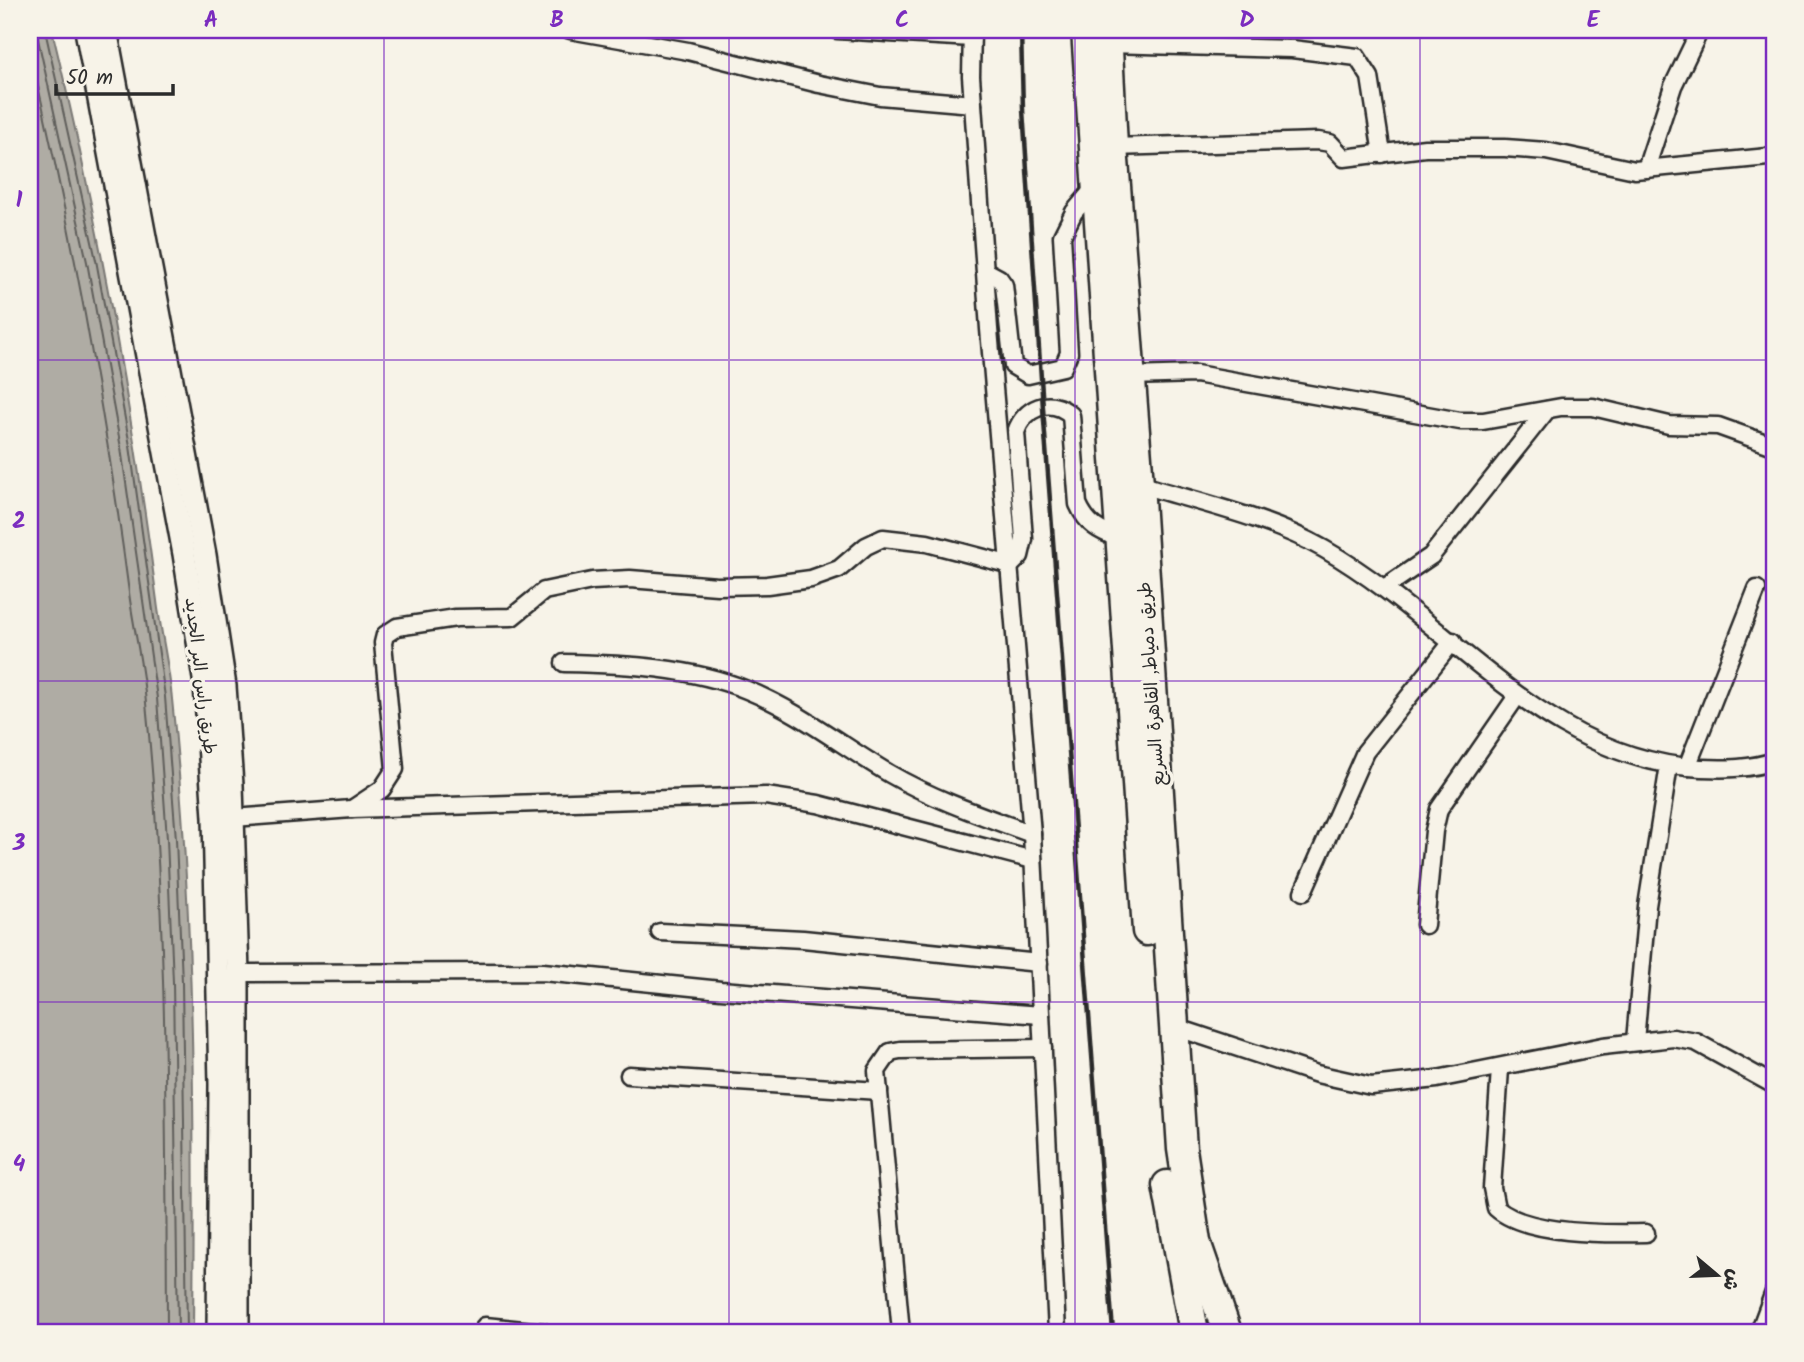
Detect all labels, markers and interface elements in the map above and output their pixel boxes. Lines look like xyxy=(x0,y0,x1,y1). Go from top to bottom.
text: A xyxy=(204,3,218,39)
text: B xyxy=(550,3,564,39)
text: C xyxy=(895,3,909,39)
text: D xyxy=(1239,3,1255,39)
text: E xyxy=(1587,3,1601,39)
scale bar xyxy=(56,52,173,96)
text: 50 m xyxy=(66,62,113,95)
text: 1 xyxy=(16,183,23,219)
text: 2 xyxy=(12,504,26,540)
street label: طريق دمياط, القاهرة السريع xyxy=(1131,581,1174,787)
street label: طريق راس البر الجديد xyxy=(175,596,224,756)
text: 3 xyxy=(12,826,26,862)
text: 4 xyxy=(13,1147,26,1183)
north arrow xyxy=(1682,1240,1752,1310)
text: ش xyxy=(1714,1265,1749,1295)

